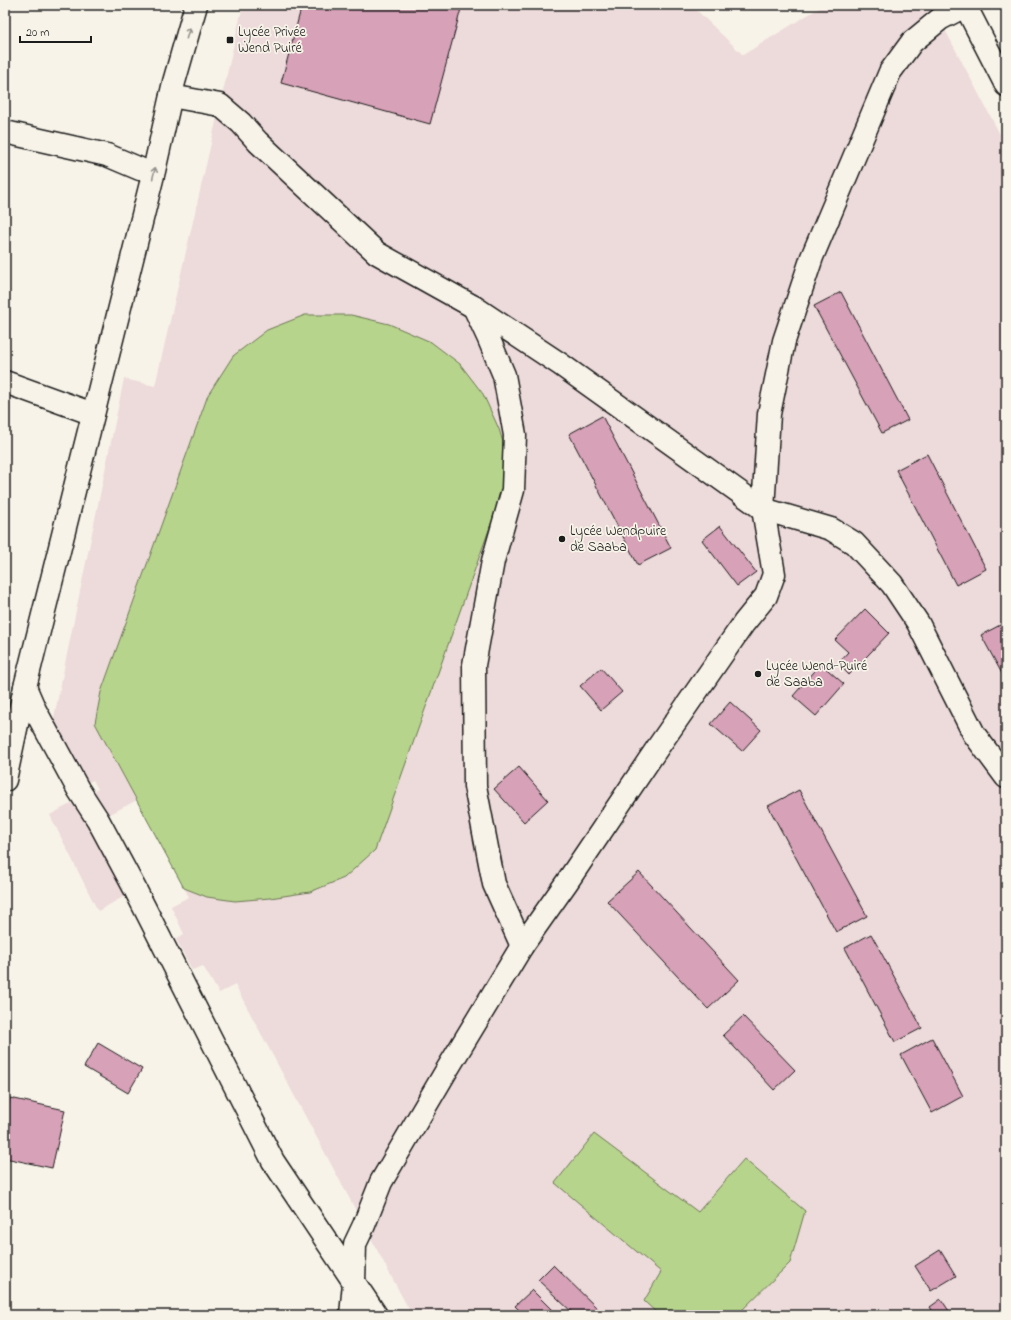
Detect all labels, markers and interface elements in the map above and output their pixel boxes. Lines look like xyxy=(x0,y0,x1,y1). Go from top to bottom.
scale bar xyxy=(20,18,91,44)
place label: Lycée Privée Wend Puiré xyxy=(238,22,306,59)
text: 20 m xyxy=(26,24,49,42)
one-way arrow xyxy=(185,27,192,40)
marker: Lycée Privée Wend Puiré xyxy=(225,35,235,45)
one-way arrow xyxy=(150,167,158,180)
place label: Lycée Wendpuire de Saaba xyxy=(570,521,667,558)
marker: Lycée Wendpuire de Saaba xyxy=(557,534,567,544)
place label: Lycée Wend-Puiré de Saaba xyxy=(766,656,868,693)
marker: Lycée Wend-Puiré de Saaba xyxy=(753,669,763,679)

